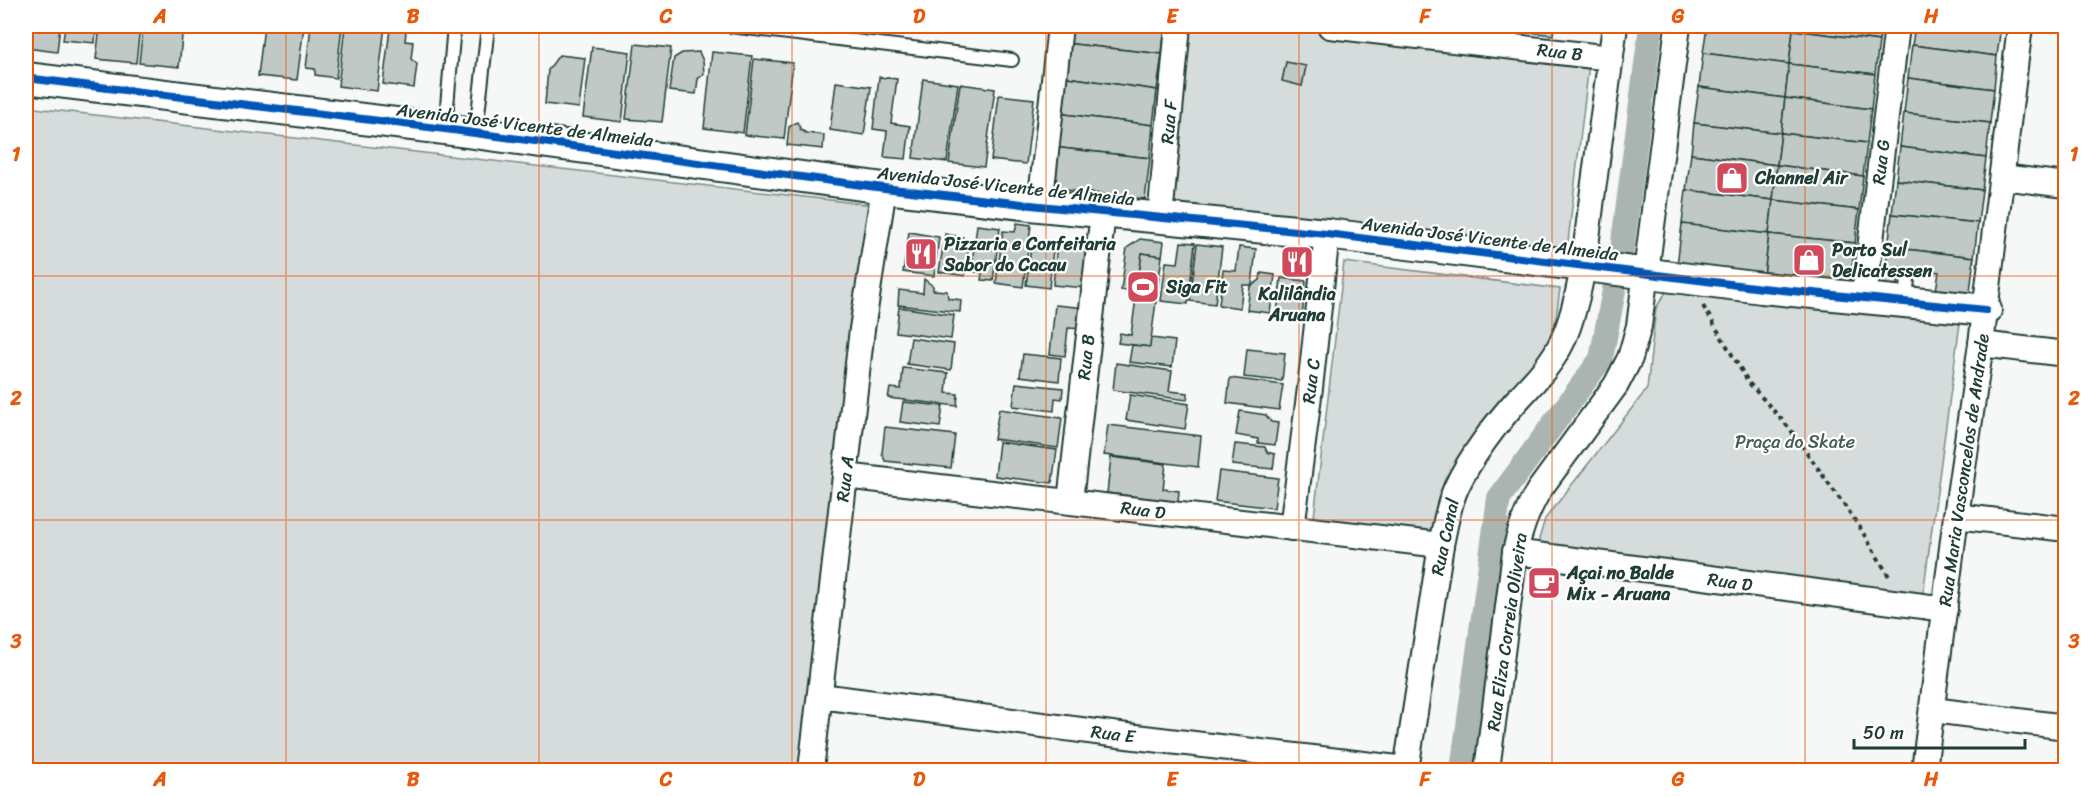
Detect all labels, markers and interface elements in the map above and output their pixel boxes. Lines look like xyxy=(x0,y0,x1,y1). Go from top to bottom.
text: A xyxy=(152,0,167,34)
text: B xyxy=(407,0,420,34)
text: C xyxy=(659,0,673,34)
text: D xyxy=(913,0,926,34)
text: E xyxy=(1166,0,1179,34)
text: F xyxy=(1419,0,1432,34)
text: G xyxy=(1671,0,1685,34)
text: H xyxy=(1923,0,1939,34)
street label: Rua B xyxy=(1535,33,1585,71)
street label: Avenida José Vicente de Almeida xyxy=(394,93,656,157)
street label: Rua F xyxy=(1151,97,1187,145)
text: 1 xyxy=(12,137,21,172)
street label: Rua G xyxy=(1862,137,1900,187)
text: 1 xyxy=(2070,137,2079,172)
street label: Avenida José Vicente de Almeida xyxy=(875,156,1137,216)
shop icon: Channel Air xyxy=(1714,160,1750,196)
place label: Channel Air xyxy=(1754,162,1849,194)
street label: Avenida José Vicente de Almeida xyxy=(1359,207,1621,271)
place label: Pizzaria e Confeitaria Sabor do Cacau xyxy=(943,228,1117,281)
place label: Porto Sul Delicatessen xyxy=(1832,234,1932,287)
restaurant icon: Pizzaria e Confeitaria Sabor do Cacau xyxy=(903,236,939,272)
shop icon: Porto Sul Delicatessen xyxy=(1791,242,1827,278)
restaurant icon: Kalilândia Aruana xyxy=(1279,244,1315,280)
sports icon: Siga Fit xyxy=(1125,269,1161,305)
place label: Siga Fit xyxy=(1165,271,1228,303)
place label: Kalilândia Aruana xyxy=(1257,278,1336,331)
street label: Rua Maria Vasconcelos de Andrade xyxy=(1929,331,1999,608)
street label: Rua B xyxy=(1068,333,1104,381)
street label: Rua C xyxy=(1292,356,1330,406)
text: 2 xyxy=(9,381,22,416)
text: 2 xyxy=(2067,381,2080,416)
park label: Praça do Skate xyxy=(1735,426,1855,458)
street label: Rua A xyxy=(826,454,864,504)
street label: Rua D xyxy=(1119,491,1168,529)
street label: Rua Canal xyxy=(1421,494,1469,579)
street label: Rua Eliza Correia Oliveira xyxy=(1477,531,1537,733)
place label: Açai no Balde Mix - Aruana xyxy=(1566,557,1675,610)
street label: Rua D xyxy=(1705,563,1755,601)
cafe icon: Açai no Balde Mix - Aruana xyxy=(1526,565,1562,601)
text: 3 xyxy=(10,624,22,659)
text: 3 xyxy=(2068,624,2080,659)
scale bar xyxy=(1854,712,2025,750)
street label: Rua E xyxy=(1089,715,1138,753)
text: 50 m xyxy=(1863,717,1904,749)
text: A xyxy=(152,762,167,796)
text: B xyxy=(407,762,420,796)
text: C xyxy=(659,762,673,796)
text: D xyxy=(913,762,926,796)
text: E xyxy=(1166,762,1179,796)
text: F xyxy=(1419,762,1432,796)
text: G xyxy=(1671,762,1685,796)
text: H xyxy=(1923,762,1939,796)

